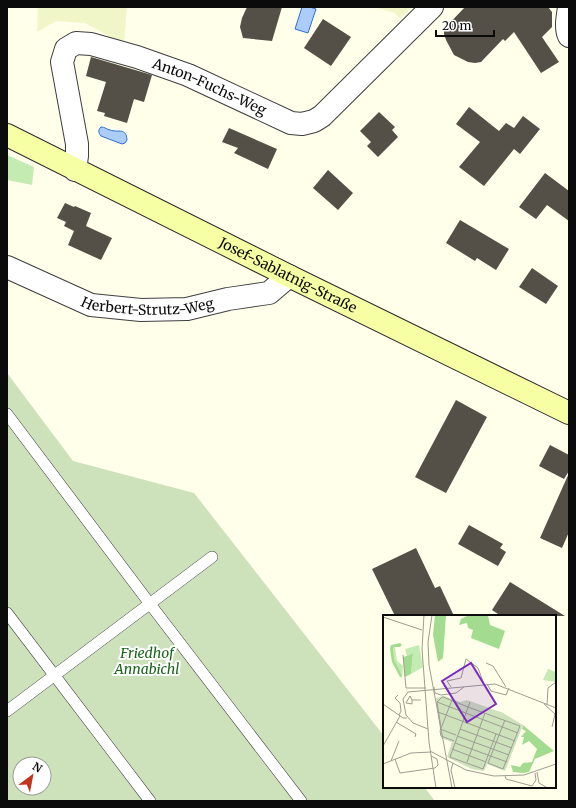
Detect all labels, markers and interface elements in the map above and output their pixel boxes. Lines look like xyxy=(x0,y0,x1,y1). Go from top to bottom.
scale bar xyxy=(436,12,494,38)
text: 20 m xyxy=(442,18,471,33)
street label: Anton-Fuchs-Weg xyxy=(149,54,270,120)
street label: Josef-Sablatnig-Straße xyxy=(215,233,360,317)
street label: Herbert-Strutz-Weg xyxy=(78,293,216,319)
inset map xyxy=(383,615,556,788)
park label: Friedhof Annabichl xyxy=(114,644,179,678)
north arrow xyxy=(12,756,52,796)
text: N xyxy=(30,759,45,776)

